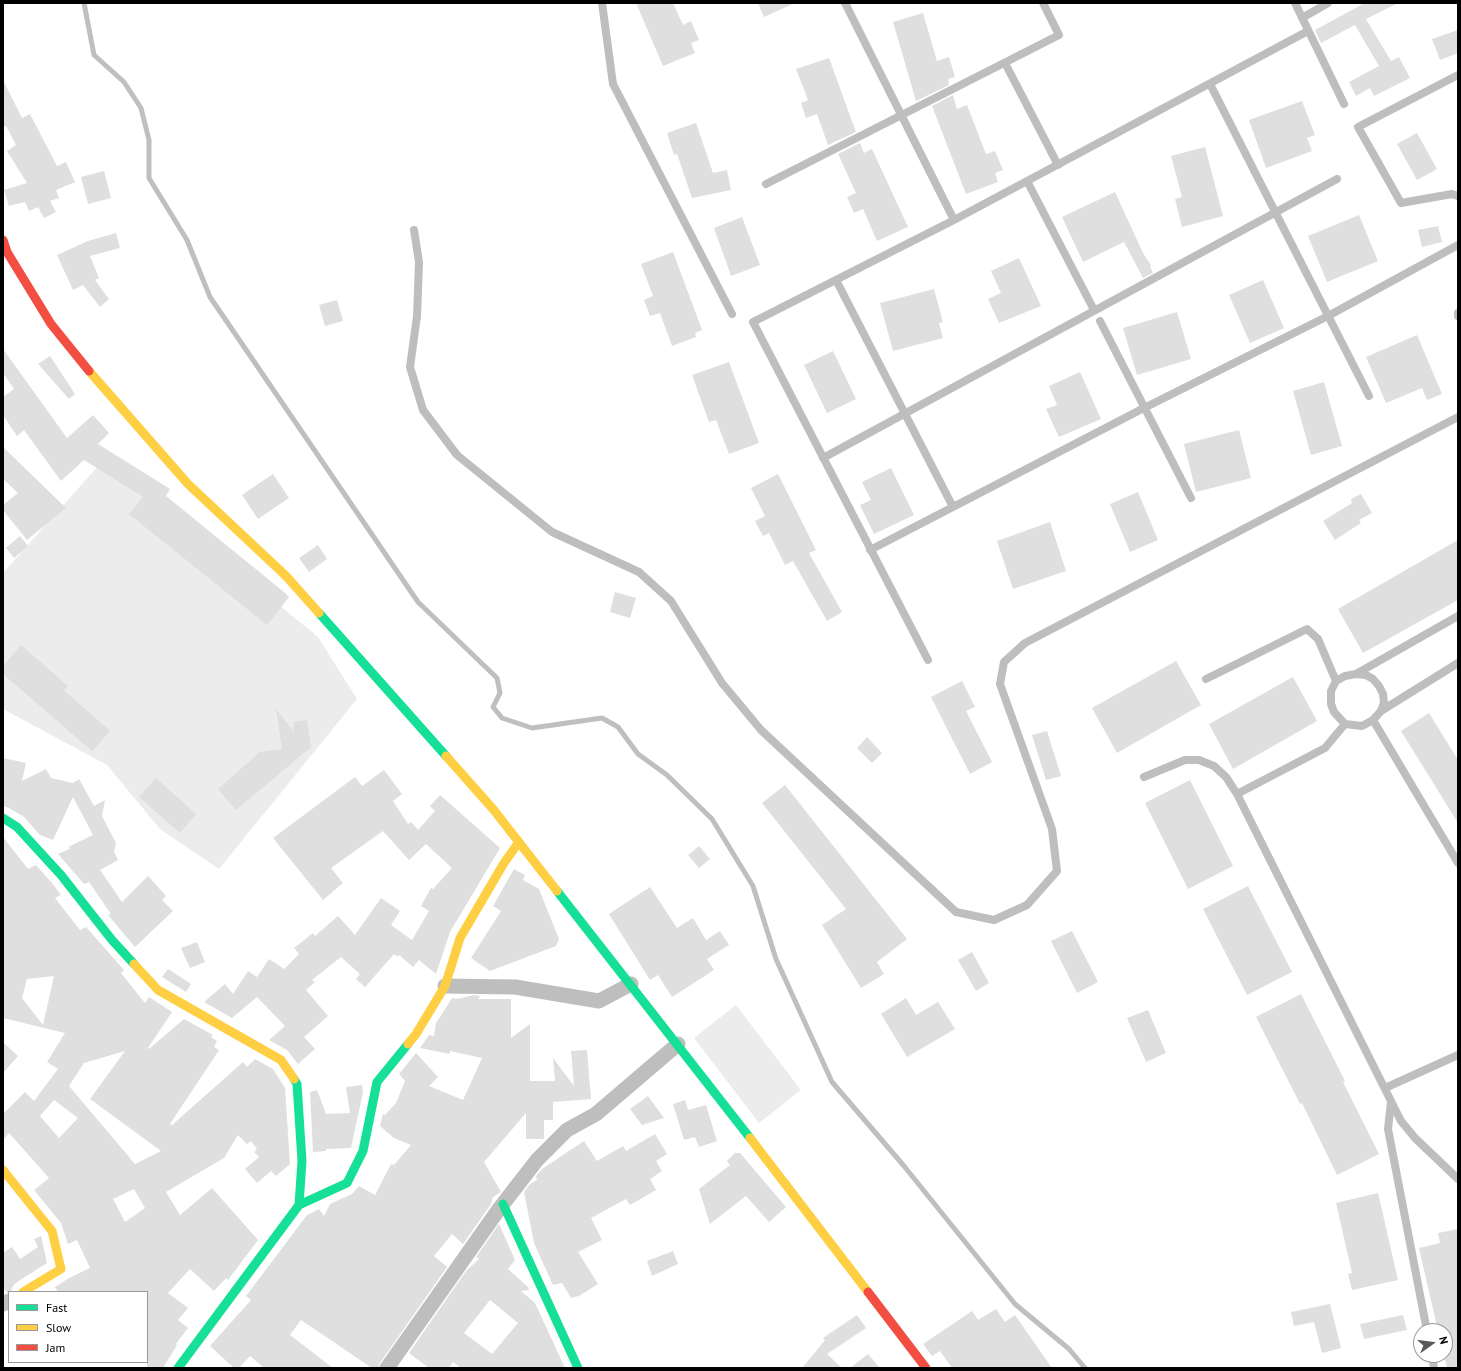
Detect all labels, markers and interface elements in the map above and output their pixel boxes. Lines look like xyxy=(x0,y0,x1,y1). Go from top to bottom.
legend xyxy=(8,1291,148,1363)
text: Fast xyxy=(46,1300,67,1315)
text: Slow xyxy=(46,1320,71,1335)
north arrow xyxy=(1413,1323,1453,1363)
text: N xyxy=(1436,1335,1451,1346)
text: Jam xyxy=(46,1340,65,1355)

